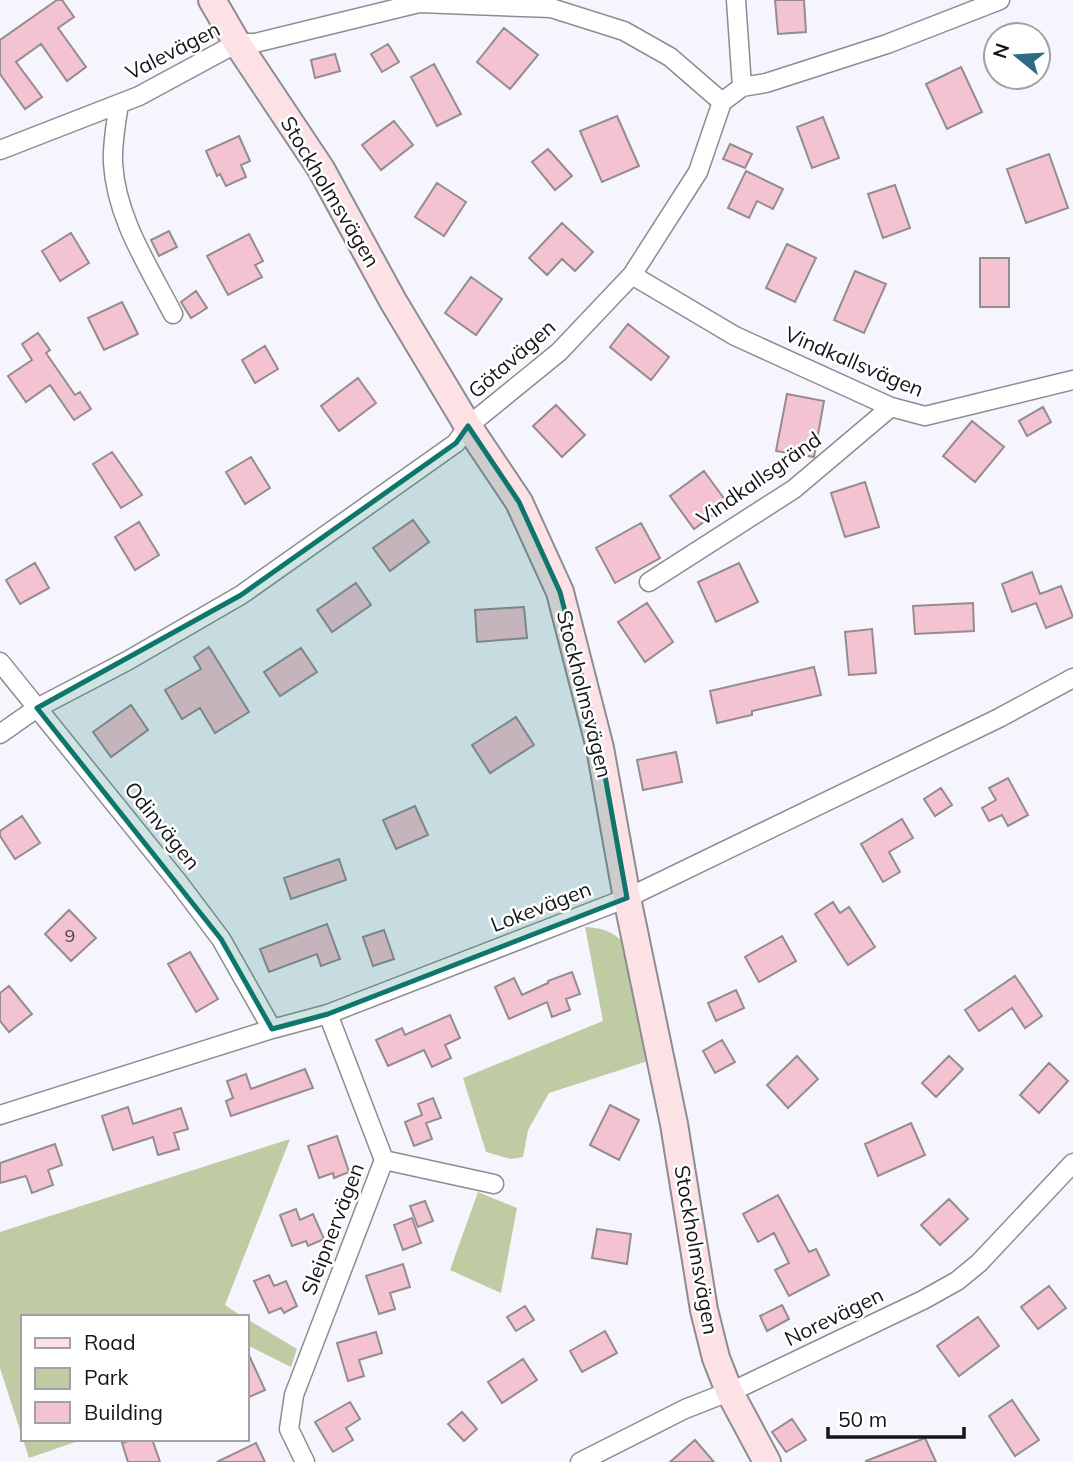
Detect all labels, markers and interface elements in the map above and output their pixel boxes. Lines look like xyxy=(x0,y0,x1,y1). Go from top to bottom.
street label: Valevägen xyxy=(121,15,224,85)
north arrow xyxy=(982,21,1052,91)
text: N xyxy=(987,40,1014,61)
street label: Stockholmsvägen xyxy=(276,111,386,272)
street label: Götavägen xyxy=(462,313,560,403)
street label: Vindkallsvägen xyxy=(781,320,928,402)
street label: Vindkallsgränd xyxy=(691,426,826,531)
street label: Stockholmsvägen xyxy=(552,607,618,780)
street label: Odinvägen xyxy=(119,776,206,875)
street label: Lokevägen xyxy=(487,875,594,937)
house number: 9 xyxy=(65,924,75,947)
street label: Sleipnervägen xyxy=(295,1159,369,1298)
street label: Stockholmsvägen xyxy=(669,1163,725,1337)
street label: Norevägen xyxy=(780,1281,887,1351)
legend xyxy=(21,1315,248,1441)
text: Road xyxy=(84,1329,135,1355)
text: Park xyxy=(84,1364,128,1390)
scale bar xyxy=(828,1396,964,1440)
text: Building xyxy=(84,1399,163,1425)
text: 50 m xyxy=(838,1406,887,1432)

